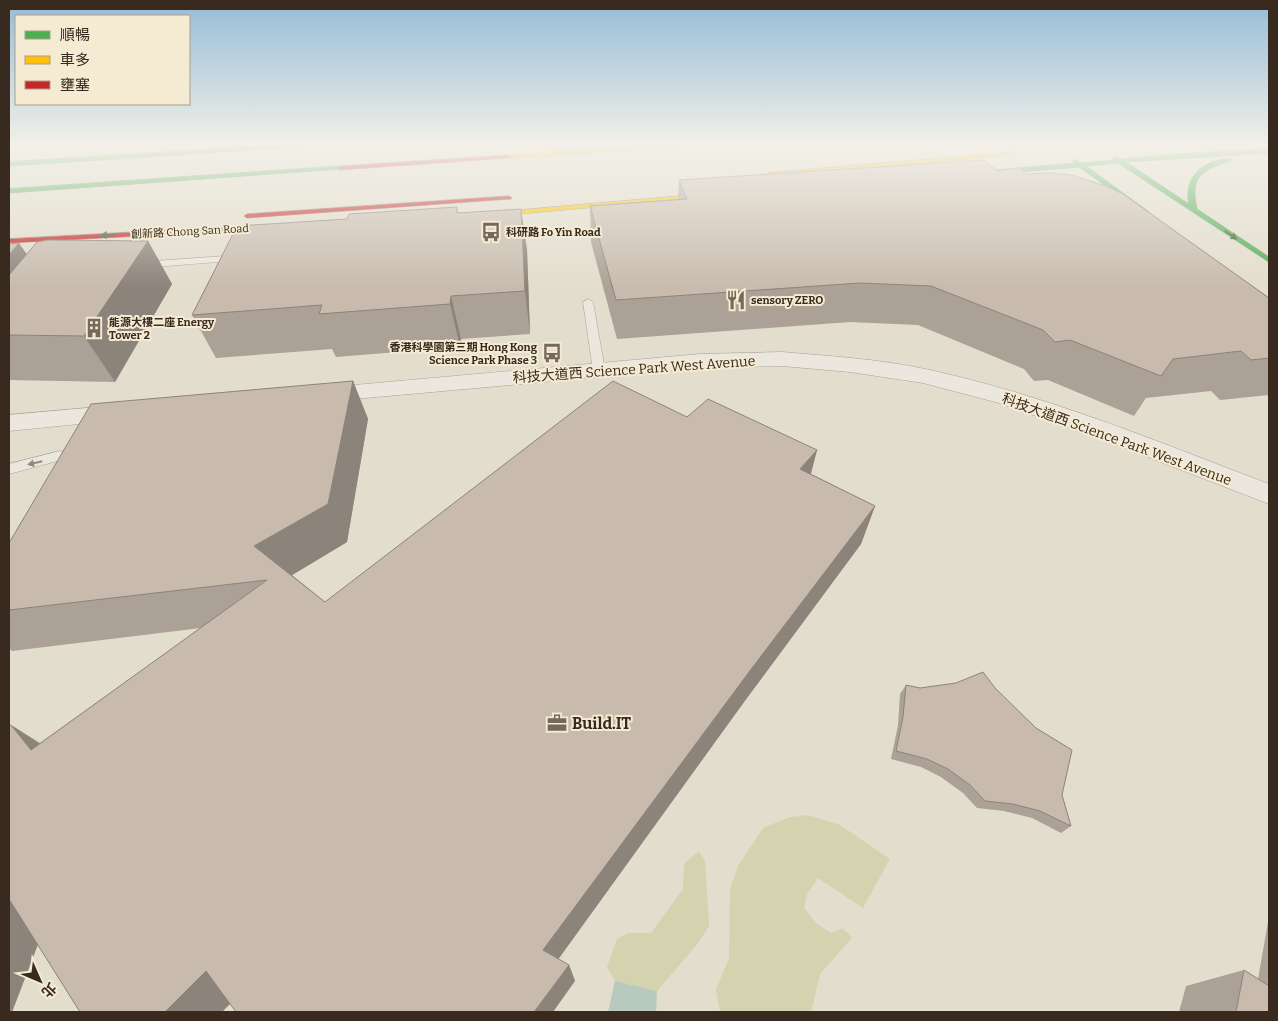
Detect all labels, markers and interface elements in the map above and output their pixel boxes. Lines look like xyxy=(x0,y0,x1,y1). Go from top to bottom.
legend xyxy=(15,15,190,105)
text: 順暢 xyxy=(60,26,90,44)
text: 車多 xyxy=(60,51,90,69)
text: 壅塞 xyxy=(60,76,90,94)
bus stop icon: 科研路 Fo Yin Road xyxy=(480,221,502,243)
street label: 創新路 Chong San Road xyxy=(131,222,250,241)
place label: 科研路 Fo Yin Road xyxy=(506,226,601,239)
one-way arrow xyxy=(1225,230,1238,240)
one-way arrow xyxy=(99,232,115,240)
restaurant icon: sensory ZERO xyxy=(725,289,747,311)
place label: sensory ZERO xyxy=(751,294,823,307)
place label: 能源大樓二座 Energy Tower 2 xyxy=(109,316,215,342)
building icon: 能源大樓二座 Energy Tower 2 xyxy=(83,317,105,339)
place label: 香港科學園第三期 Hong Kong Science Park Phase 3 xyxy=(389,341,538,367)
bus stop icon: 香港科學園第三期 Hong Kong Science Park Phase 3 xyxy=(541,342,563,364)
street label: 科技大道西 Science Park West Avenue xyxy=(512,353,756,386)
street label: 科技大道西 Science Park West Avenue xyxy=(1000,390,1234,489)
one-way arrow xyxy=(27,459,42,467)
office icon: Build.IT xyxy=(546,712,568,734)
place label: Build.IT xyxy=(572,714,631,733)
north arrow xyxy=(15,956,65,1006)
text: 北 xyxy=(38,979,60,1001)

